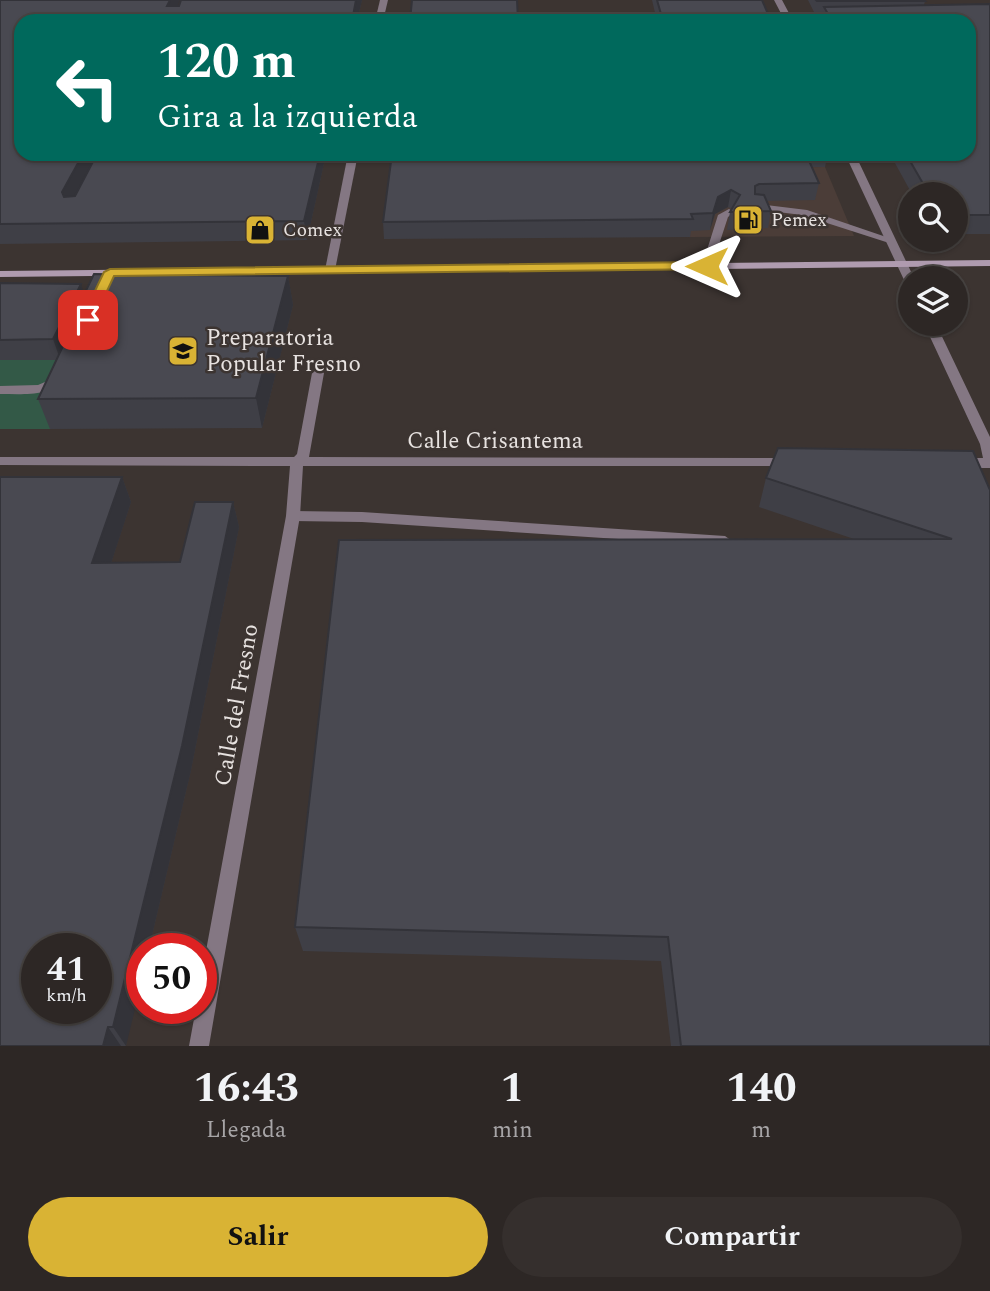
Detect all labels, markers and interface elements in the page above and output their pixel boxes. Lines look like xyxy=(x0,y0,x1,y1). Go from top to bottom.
text: 120 m xyxy=(157,25,296,100)
icon: left xyxy=(42,42,133,133)
text: Gira a la izquierda xyxy=(157,93,418,142)
map controls xyxy=(898,182,968,336)
button: search xyxy=(898,182,968,252)
fuel station icon: Pemex xyxy=(731,203,765,237)
place label: Pemex xyxy=(771,206,827,235)
shop icon: Comex xyxy=(243,213,277,247)
place label: Comex xyxy=(283,216,342,245)
position arrow xyxy=(670,229,744,303)
button: layers xyxy=(898,266,968,336)
pin xyxy=(58,290,118,350)
icon: arrive xyxy=(69,301,107,339)
place label: Preparatoria Popular Fresno xyxy=(206,321,361,382)
school or university icon: Preparatoria Popular Fresno xyxy=(166,334,200,368)
street label: Calle Crisantema xyxy=(407,424,583,459)
street label: Calle del Fresno xyxy=(206,621,268,789)
speed limit sign: 50 xyxy=(126,933,217,1024)
text: 41 xyxy=(47,943,86,996)
text: km/h xyxy=(46,982,87,1009)
text: 16:43 xyxy=(193,1057,299,1120)
text: 1 xyxy=(501,1057,524,1120)
text: 140 xyxy=(726,1057,797,1120)
text: Llegada xyxy=(206,1113,286,1148)
text: min xyxy=(492,1113,533,1148)
text: m xyxy=(751,1113,771,1148)
button: Salir xyxy=(28,1197,488,1277)
button: Compartir xyxy=(502,1197,962,1277)

